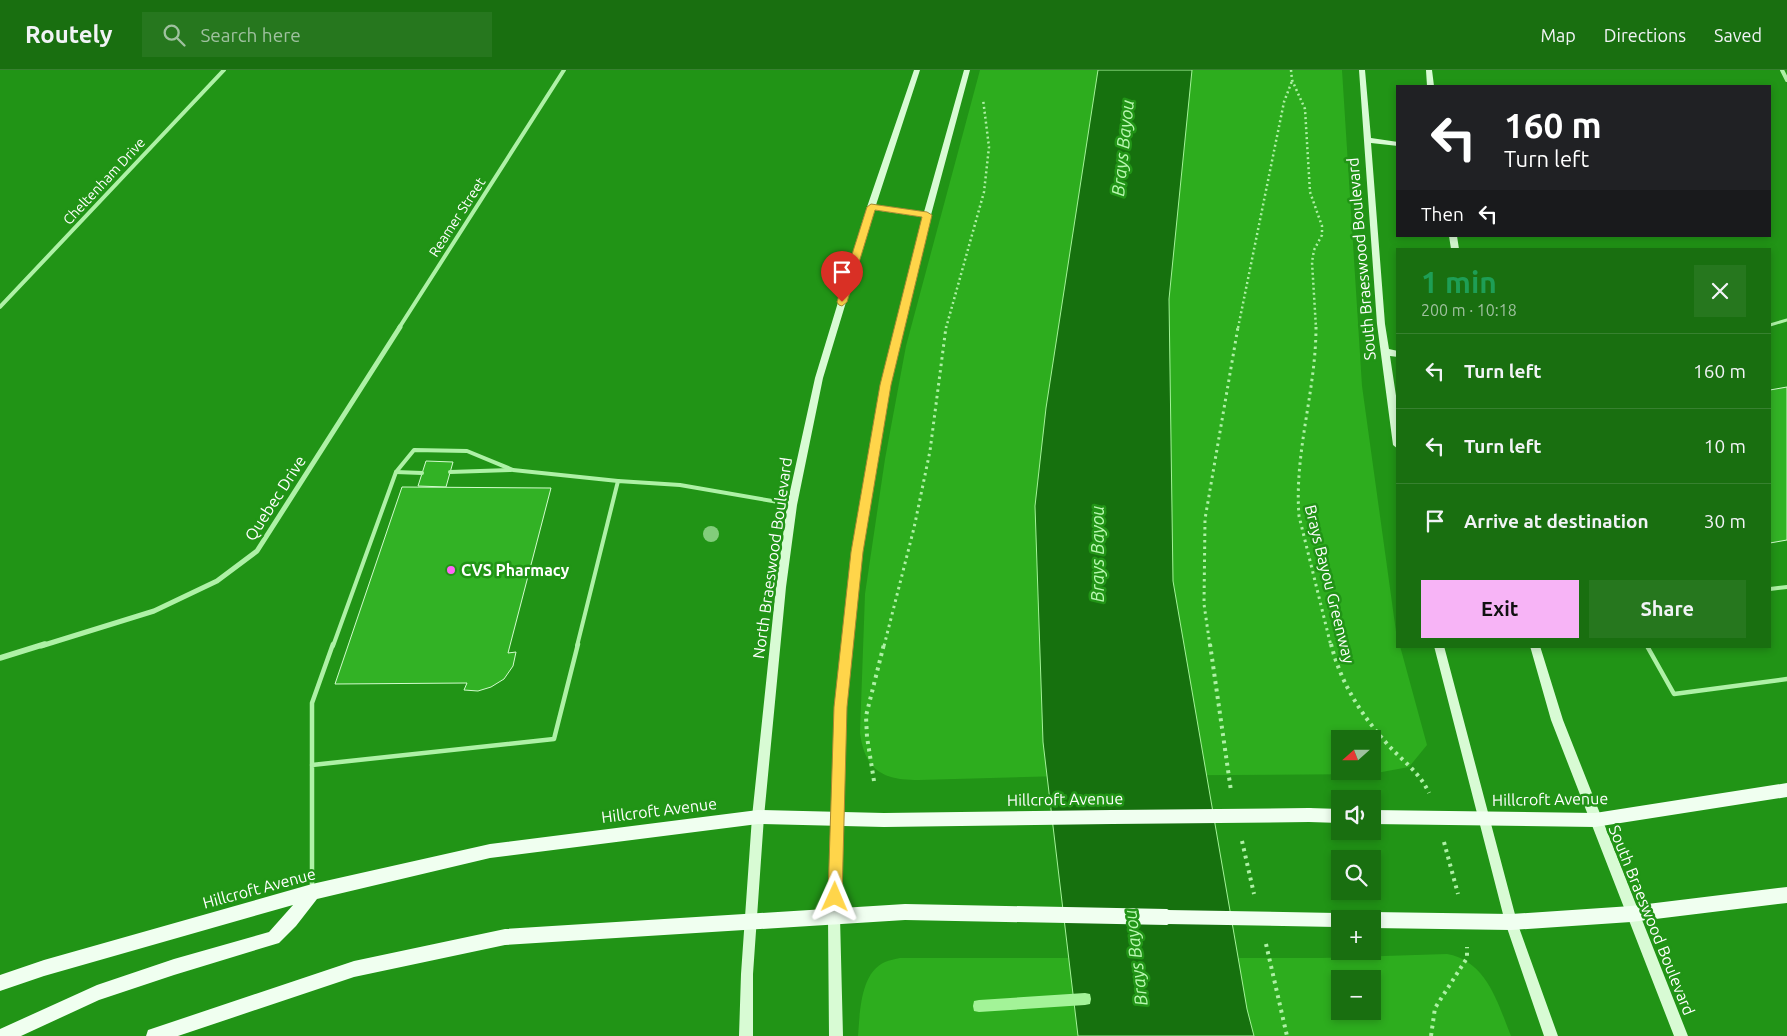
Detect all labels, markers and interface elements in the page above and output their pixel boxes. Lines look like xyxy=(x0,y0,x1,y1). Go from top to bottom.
search box xyxy=(142,12,492,57)
text: Routely xyxy=(25,21,112,48)
icon: search xyxy=(160,21,188,49)
text: Search here xyxy=(200,24,301,46)
text: Map xyxy=(1540,25,1576,45)
text: Directions xyxy=(1604,25,1686,45)
text: Saved xyxy=(1714,25,1762,45)
water label: Brays Bayou xyxy=(1107,99,1137,197)
icon: left xyxy=(1421,105,1486,170)
text: 160 m xyxy=(1504,105,1602,145)
street label: Cheltenham Drive xyxy=(60,134,148,228)
text: Turn left xyxy=(1504,146,1589,171)
street label: South Braeswood Boulevard xyxy=(1343,157,1379,361)
street label: Reamer Street xyxy=(426,174,489,260)
icon: left xyxy=(1474,200,1502,228)
text: Then xyxy=(1421,203,1464,225)
pin xyxy=(821,251,863,302)
icon: arrive xyxy=(828,258,856,286)
text: 1 min xyxy=(1421,265,1497,299)
button: close xyxy=(1694,265,1746,317)
text: 200 m · 10:18 xyxy=(1421,301,1517,319)
icon: left xyxy=(1421,357,1449,385)
text: Turn left xyxy=(1464,360,1542,382)
text: 160 m xyxy=(1693,360,1746,382)
icon: left xyxy=(1421,432,1449,460)
text: Turn left xyxy=(1464,435,1542,457)
text: 10 m xyxy=(1704,435,1746,457)
street label: Quebec Drive xyxy=(241,452,309,544)
street label: North Braeswood Boulevard xyxy=(749,456,795,660)
street label: Brays Bayou Greenway xyxy=(1302,503,1358,665)
water label: Brays Bayou xyxy=(1087,505,1107,602)
icon: arrive xyxy=(1421,507,1449,535)
text: Arrive at destination xyxy=(1464,510,1649,532)
text: 30 m xyxy=(1704,510,1746,532)
place label: CVS Pharmacy xyxy=(461,561,570,579)
marker: CVS Pharmacy xyxy=(445,564,457,576)
button: Exit xyxy=(1421,580,1579,638)
button: Share xyxy=(1589,580,1746,638)
north arrow xyxy=(1331,730,1381,780)
map controls xyxy=(1331,730,1381,1020)
street label: Hillcroft Avenue xyxy=(1007,789,1123,809)
street label: Hillcroft Avenue xyxy=(1492,789,1608,809)
button: sound xyxy=(1331,790,1381,840)
street label: Hillcroft Avenue xyxy=(600,794,718,826)
street label: South Braeswood Boulevard xyxy=(1606,822,1698,1018)
button: search xyxy=(1331,850,1381,900)
street label: Hillcroft Avenue xyxy=(201,864,317,912)
position arrow xyxy=(808,870,860,922)
water label: Brays Bayou xyxy=(1119,909,1151,1007)
button: + xyxy=(1331,910,1381,960)
button: − xyxy=(1331,970,1381,1020)

